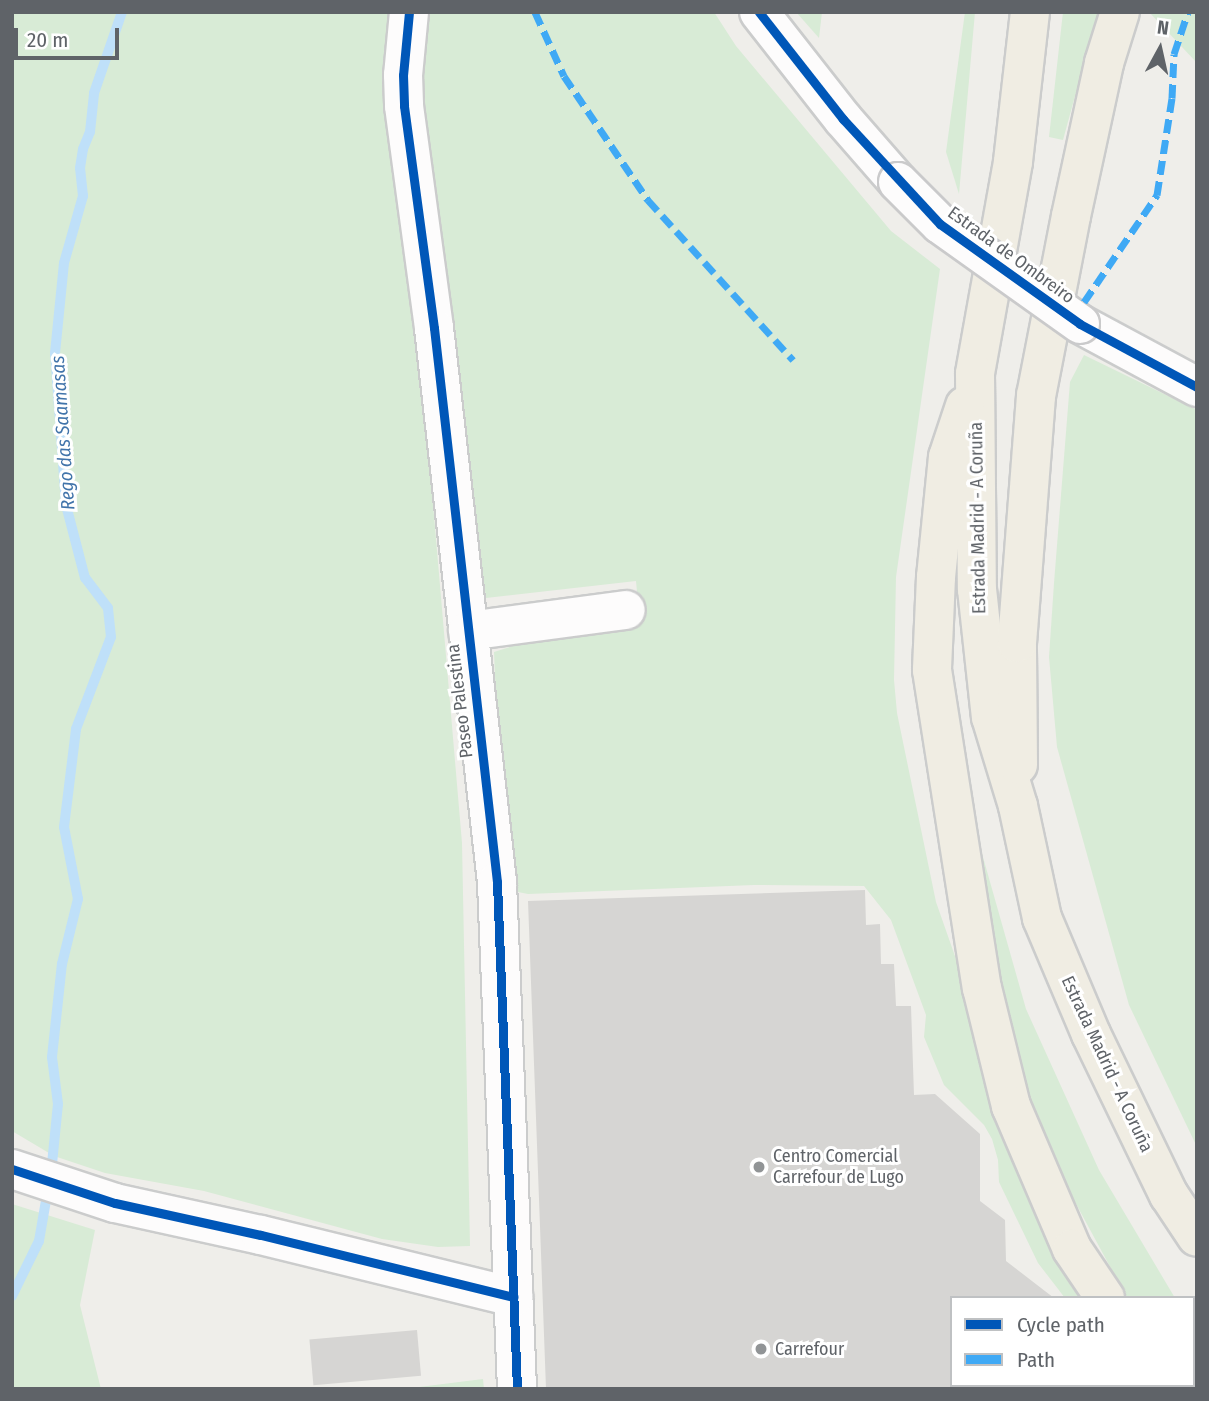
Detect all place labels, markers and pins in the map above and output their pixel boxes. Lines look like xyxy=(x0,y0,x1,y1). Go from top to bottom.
place label: Centro Comercial Carrefour de Lugo xyxy=(773,1146,904,1188)
marker: Centro Comercial Carrefour de Lugo xyxy=(751,1159,767,1175)
place label: Carrefour xyxy=(775,1338,844,1360)
marker: Carrefour xyxy=(753,1341,769,1357)

